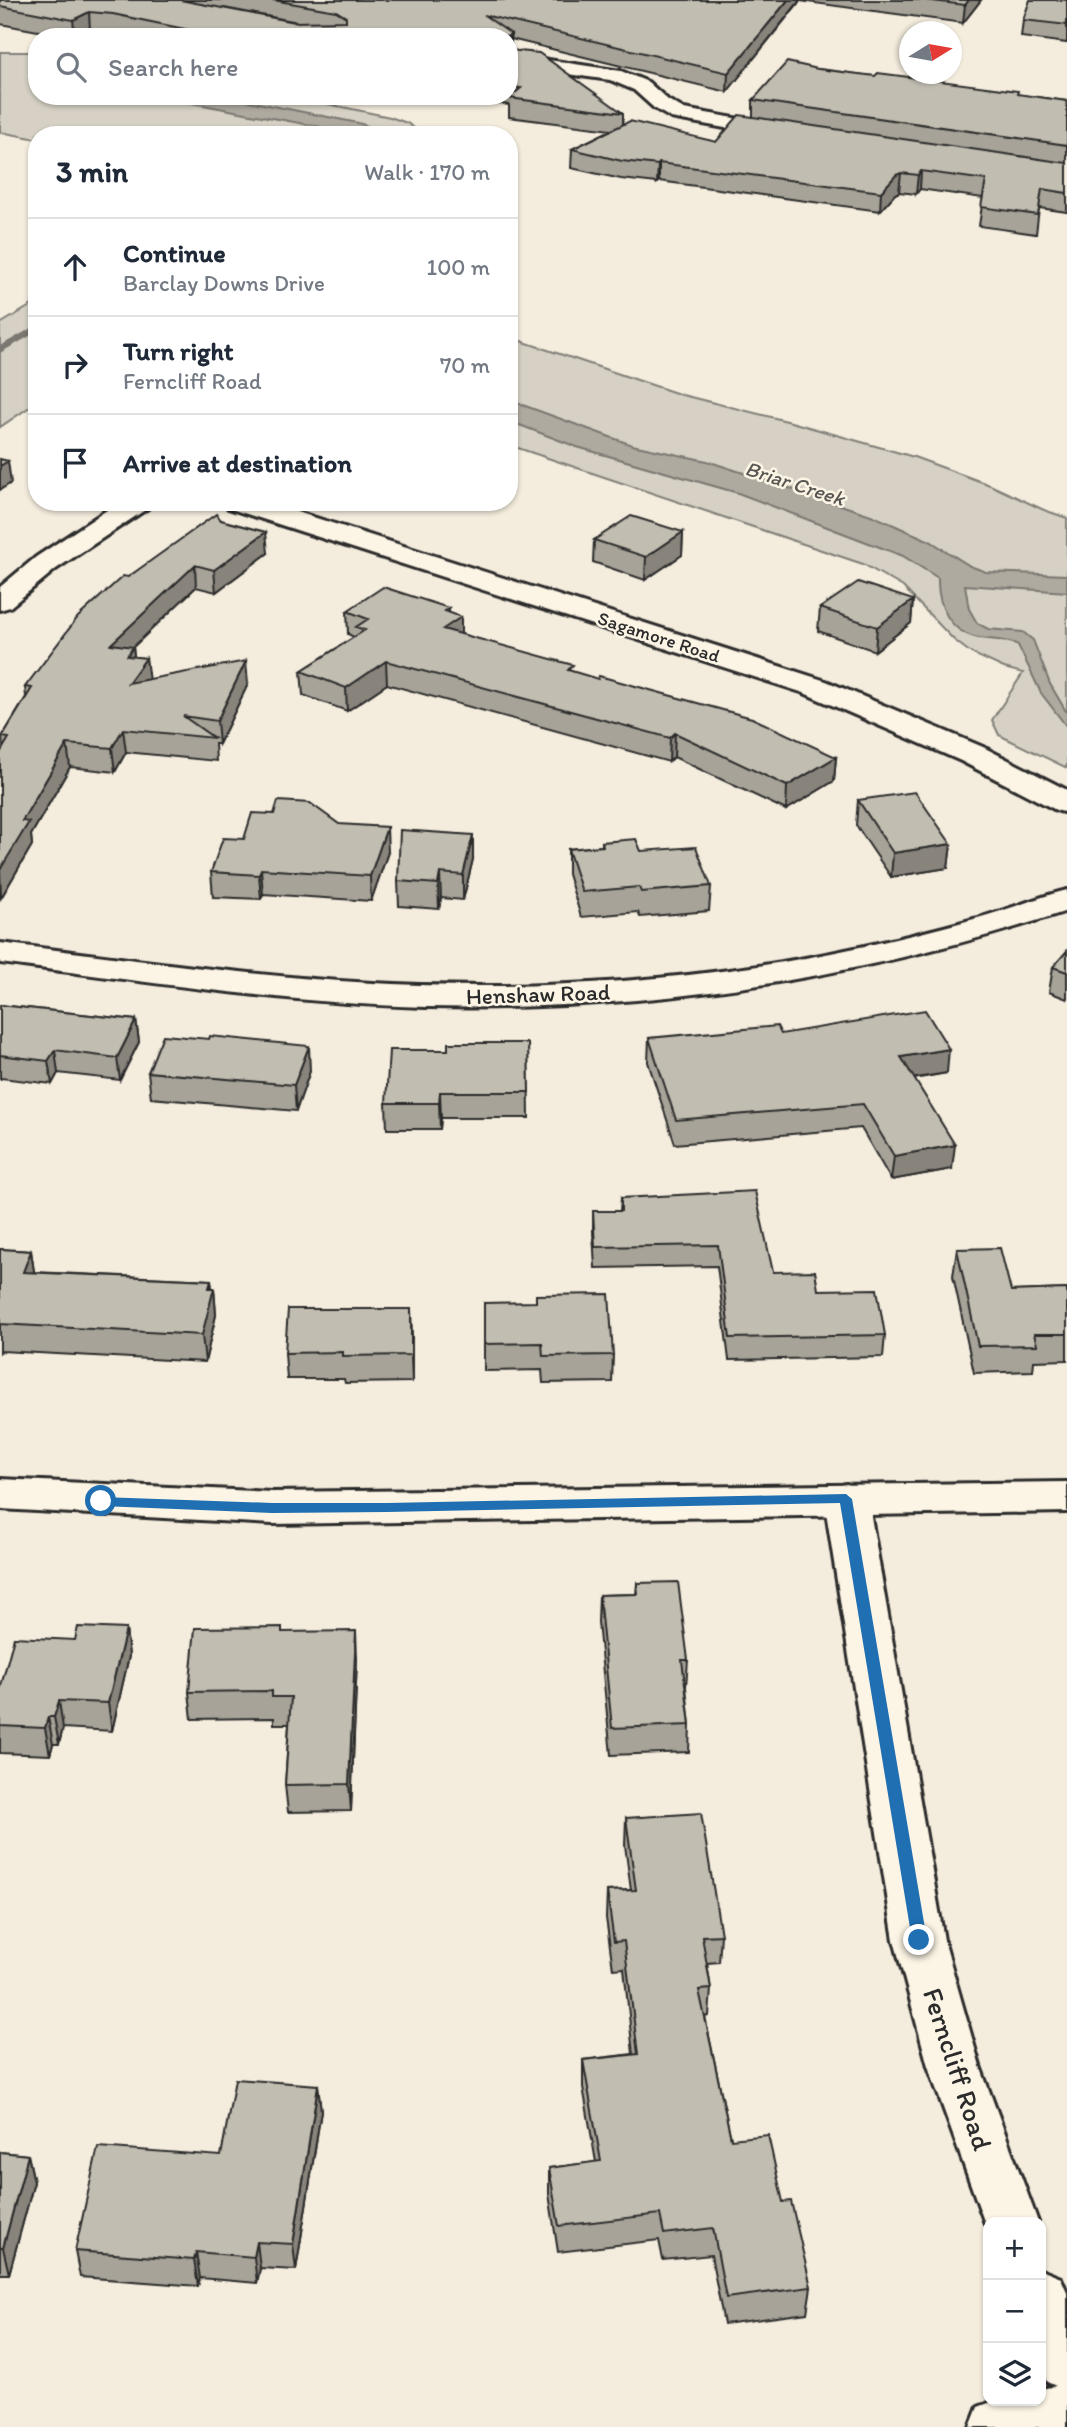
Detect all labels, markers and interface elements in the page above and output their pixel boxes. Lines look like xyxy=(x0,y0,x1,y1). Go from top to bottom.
north arrow xyxy=(899,21,962,84)
search box xyxy=(28,28,518,105)
icon: search xyxy=(52,48,90,86)
text: Search here xyxy=(108,51,238,83)
text: 3 min xyxy=(56,153,128,190)
text: Walk · 170 m xyxy=(364,158,490,186)
text: Continue xyxy=(123,237,226,269)
icon: ahead xyxy=(56,248,94,286)
text: 100 m xyxy=(426,253,490,281)
text: Barclay Downs Drive xyxy=(123,269,325,297)
text: Turn right xyxy=(123,335,234,367)
icon: right xyxy=(56,346,94,384)
text: 70 m xyxy=(440,351,490,379)
text: Ferncliff Road xyxy=(123,367,262,395)
icon: arrive xyxy=(56,444,94,482)
text: Arrive at destination xyxy=(123,447,352,479)
water label: Briar Creek xyxy=(742,455,849,511)
street label: Sagamore Road xyxy=(595,606,723,668)
street label: Henshaw Road xyxy=(465,977,611,1011)
route start xyxy=(85,1485,116,1516)
route end xyxy=(903,1924,934,1955)
street label: Ferncliff Road xyxy=(916,1983,1000,2155)
map controls xyxy=(983,2217,1046,2406)
button: + xyxy=(983,2217,1046,2280)
button: − xyxy=(983,2280,1046,2343)
button: layers xyxy=(983,2343,1046,2406)

